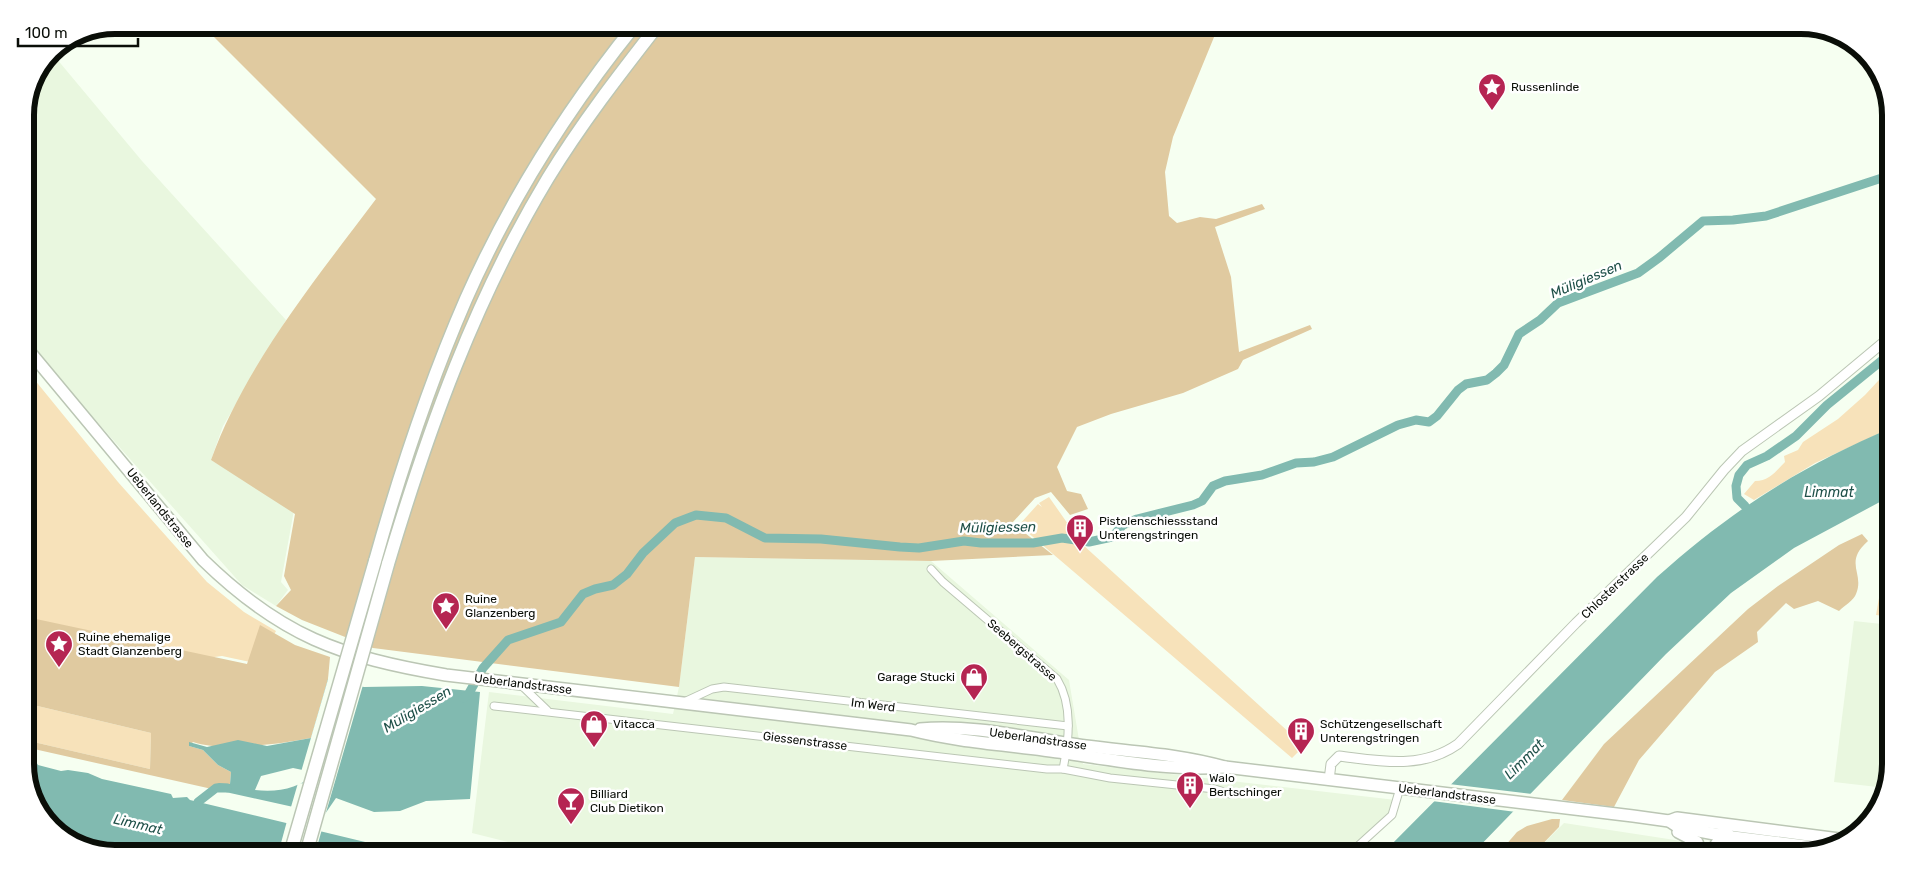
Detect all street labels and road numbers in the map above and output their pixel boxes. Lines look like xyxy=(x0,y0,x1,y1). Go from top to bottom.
street label: Ueberlandstrasse xyxy=(124,465,197,551)
street label: Chlosterstrasse xyxy=(1578,550,1652,622)
street label: Seebergstrasse xyxy=(984,616,1060,684)
street label: Ueberlandstrasse xyxy=(473,671,573,697)
street label: Im Werd xyxy=(850,695,896,715)
street label: Ueberlandstrasse xyxy=(988,725,1088,753)
street label: Giessenstrasse xyxy=(762,729,848,753)
street label: Ueberlandstrasse xyxy=(1397,781,1497,807)

